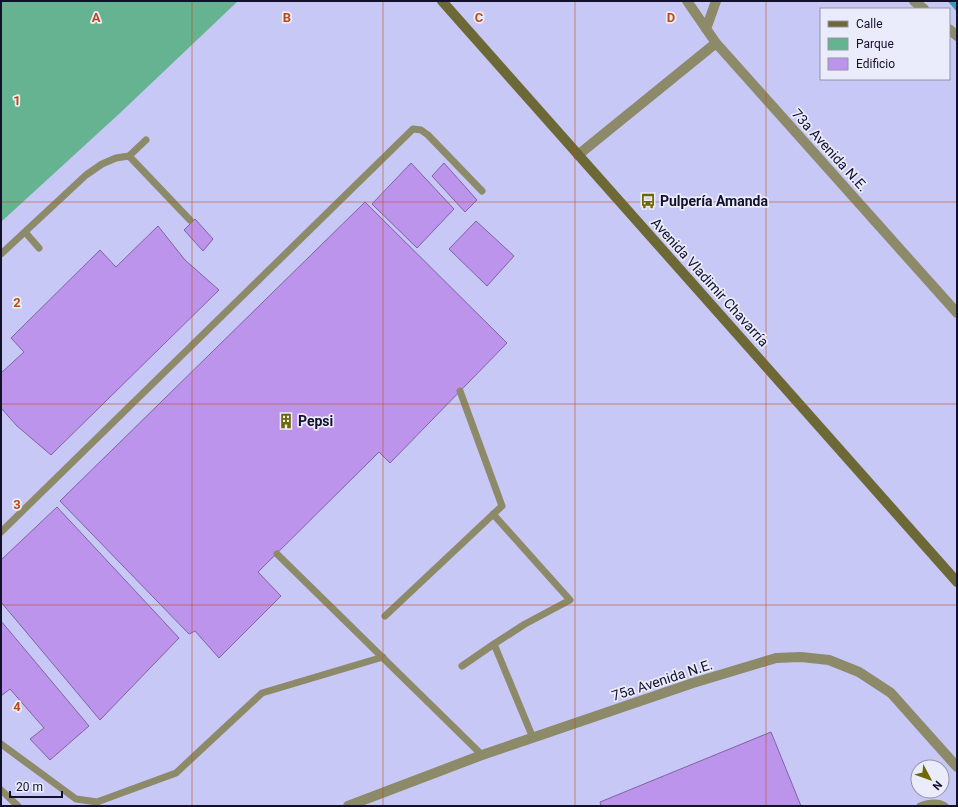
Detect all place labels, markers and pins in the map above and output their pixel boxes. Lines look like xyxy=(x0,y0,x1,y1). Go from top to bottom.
bus stop icon: Pulpería Amanda xyxy=(639,192,657,210)
place label: Pulpería Amanda xyxy=(660,193,768,209)
building icon: Pepsi xyxy=(277,412,295,430)
place label: Pepsi xyxy=(298,413,333,429)

